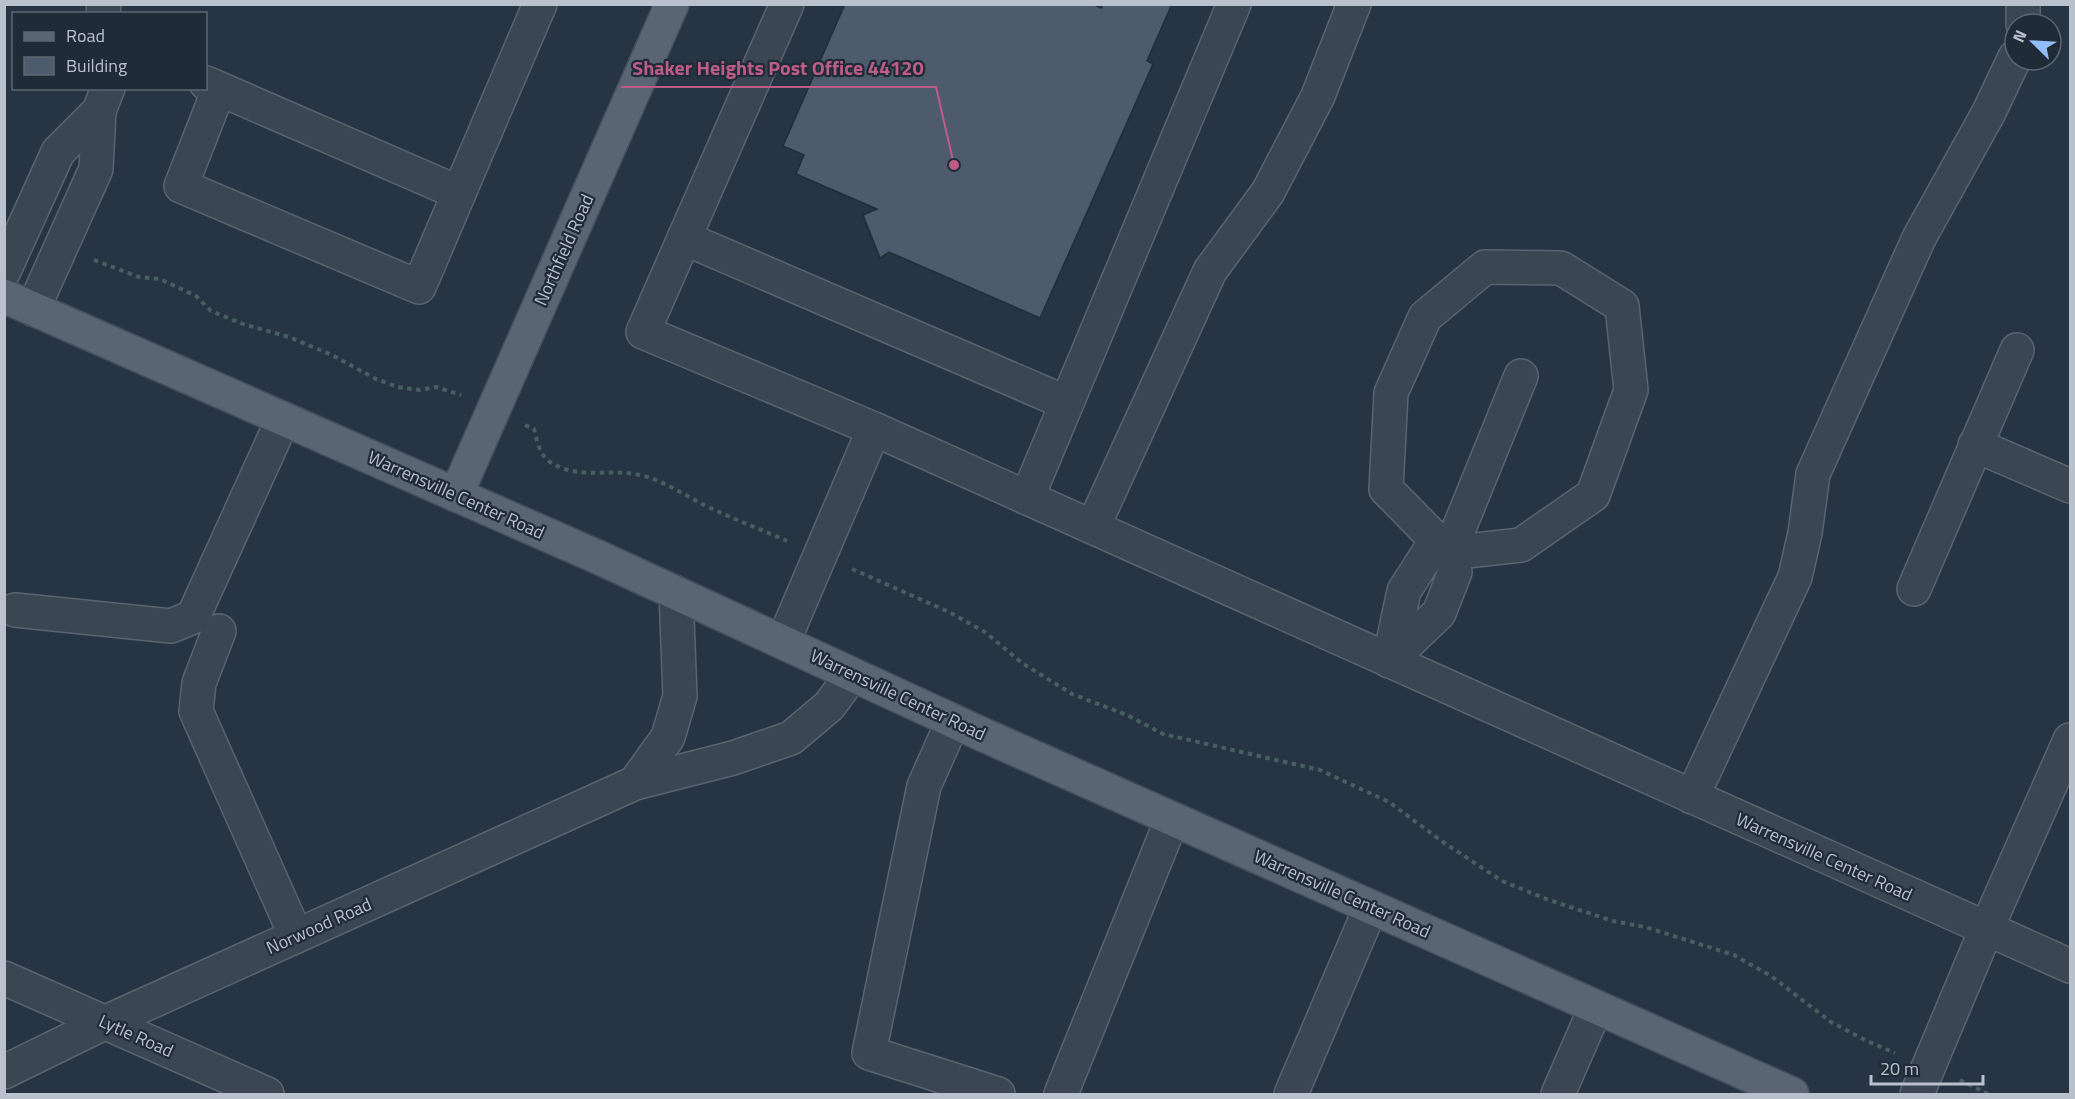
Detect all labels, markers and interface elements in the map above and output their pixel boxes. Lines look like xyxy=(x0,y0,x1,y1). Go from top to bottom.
legend xyxy=(12,12,207,90)
north arrow xyxy=(2003,12,2063,72)
text: Road xyxy=(66,22,105,49)
text: N xyxy=(2006,26,2033,46)
callout: Shaker Heights Post Office 44120 xyxy=(621,49,936,87)
text: Building xyxy=(66,52,127,79)
text: Shaker Heights Post Office 44120 xyxy=(632,52,924,83)
street label: Northfield Road xyxy=(527,190,600,310)
street label: Warrensville Center Road xyxy=(364,443,549,546)
street label: Warrensville Center Road xyxy=(806,642,990,747)
street label: Warrensville Center Road xyxy=(1732,805,1917,908)
street label: Warrensville Center Road xyxy=(1250,842,1435,945)
street label: Norwood Road xyxy=(262,890,376,961)
street label: Lytle Road xyxy=(95,1007,178,1064)
scale bar xyxy=(1871,1048,1984,1086)
text: 20 m xyxy=(1880,1055,1919,1082)

